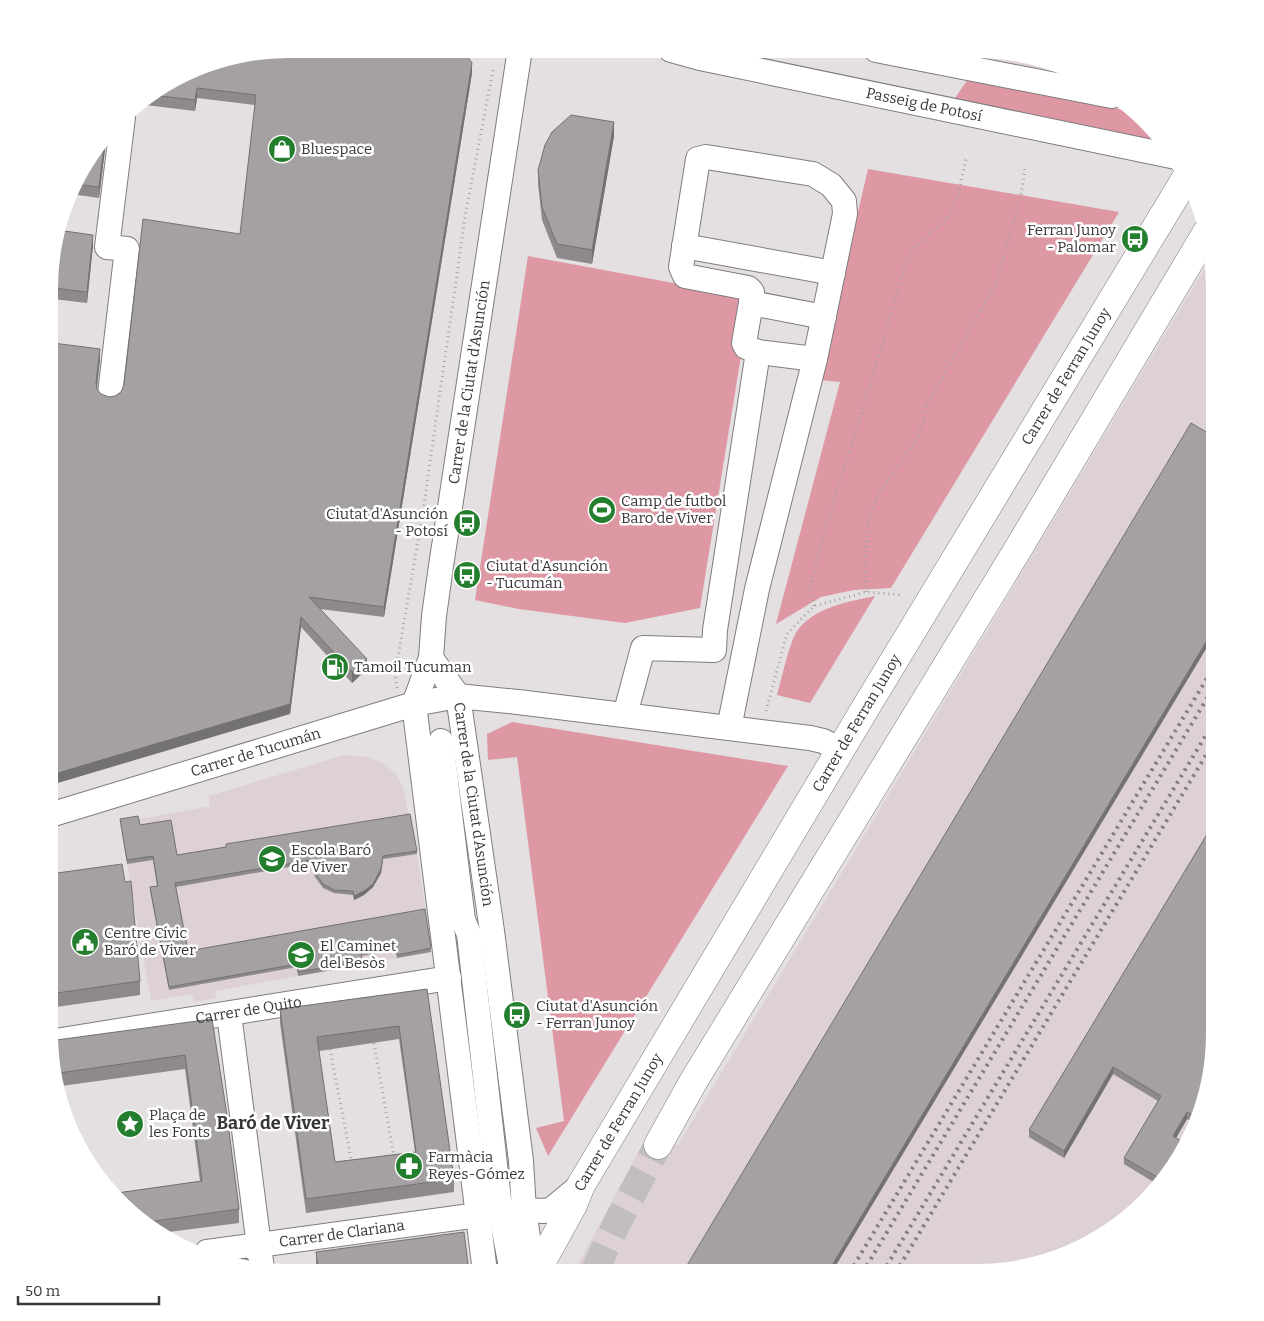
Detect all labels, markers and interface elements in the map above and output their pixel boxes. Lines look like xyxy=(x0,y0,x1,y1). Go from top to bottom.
street label: Passeig de Potosí xyxy=(864,84,984,126)
shop icon: Bluespace xyxy=(267,134,297,164)
place label: Bluespace xyxy=(301,140,372,158)
place label: Ferran Junoy - Palomar xyxy=(1027,221,1116,256)
bus stop icon: Ferran Junoy - Palomar xyxy=(1120,224,1150,254)
street label: Carrer de la Ciutat d'Asunción xyxy=(445,279,494,485)
street label: Carrer de Ferran Junoy xyxy=(1018,304,1114,448)
place label: Camp de futbol Baro de Viver xyxy=(621,492,726,527)
sports icon: Camp de futbol Baro de Viver xyxy=(587,495,617,525)
place label: Ciutat d'Asunción - Potosí xyxy=(326,505,449,540)
bus stop icon: Ciutat d'Asunción - Potosí xyxy=(452,508,482,538)
place label: Ciutat d'Asunción - Tucumán xyxy=(486,557,609,592)
bus stop icon: Ciutat d'Asunción - Tucumán xyxy=(452,560,482,590)
street label: Carrer de Ferran Junoy xyxy=(808,651,905,795)
fuel station icon: Tamoil Tucuman xyxy=(320,652,350,682)
place label: Tamoil Tucuman xyxy=(354,658,472,676)
street label: Carrer de la Ciutat d'Asunción xyxy=(450,701,497,908)
street label: Carrer de Tucumán xyxy=(188,724,323,781)
place label: Escola Baró de Viver xyxy=(291,841,371,876)
school or university icon: Escola Baró de Viver xyxy=(257,844,287,874)
place label: Centre Cívic Baró de Viver xyxy=(104,924,196,959)
public building icon: Centre Cívic Baró de Viver xyxy=(70,927,100,957)
place label: El Caminet del Besòs xyxy=(320,937,397,972)
school or university icon: El Caminet del Besòs xyxy=(286,940,316,970)
street label: Carrer de Quito xyxy=(194,993,303,1027)
place label: Ciutat d'Asunción - Ferran Junoy xyxy=(536,997,659,1032)
bus stop icon: Ciutat d'Asunción - Ferran Junoy xyxy=(502,1000,532,1030)
street label: Carrer de Ferran Junoy xyxy=(570,1050,666,1194)
place label: Plaça de les Fonts xyxy=(149,1106,210,1141)
place icon: Plaça de les Fonts xyxy=(115,1109,145,1139)
district label: Baró de Viver xyxy=(217,1112,330,1134)
place label: Farmàcia Reyes-Gómez xyxy=(428,1148,525,1183)
pharmacy icon: Farmàcia Reyes-Gómez xyxy=(394,1151,424,1181)
street label: Carrer de Clariana xyxy=(278,1216,406,1251)
scale bar xyxy=(18,1274,159,1306)
text: 50 m xyxy=(25,1282,61,1300)

